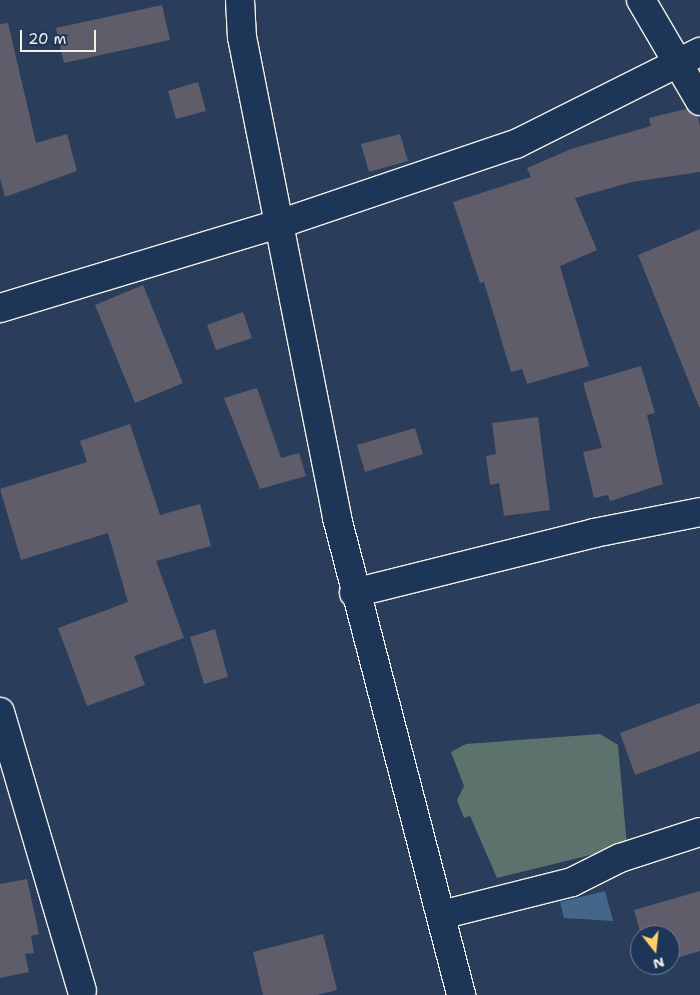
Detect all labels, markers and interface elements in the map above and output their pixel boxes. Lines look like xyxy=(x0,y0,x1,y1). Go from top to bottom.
scale bar xyxy=(22,20,99,52)
text: 20 m xyxy=(28,29,67,49)
north arrow xyxy=(630,925,680,975)
text: N xyxy=(651,953,667,974)

